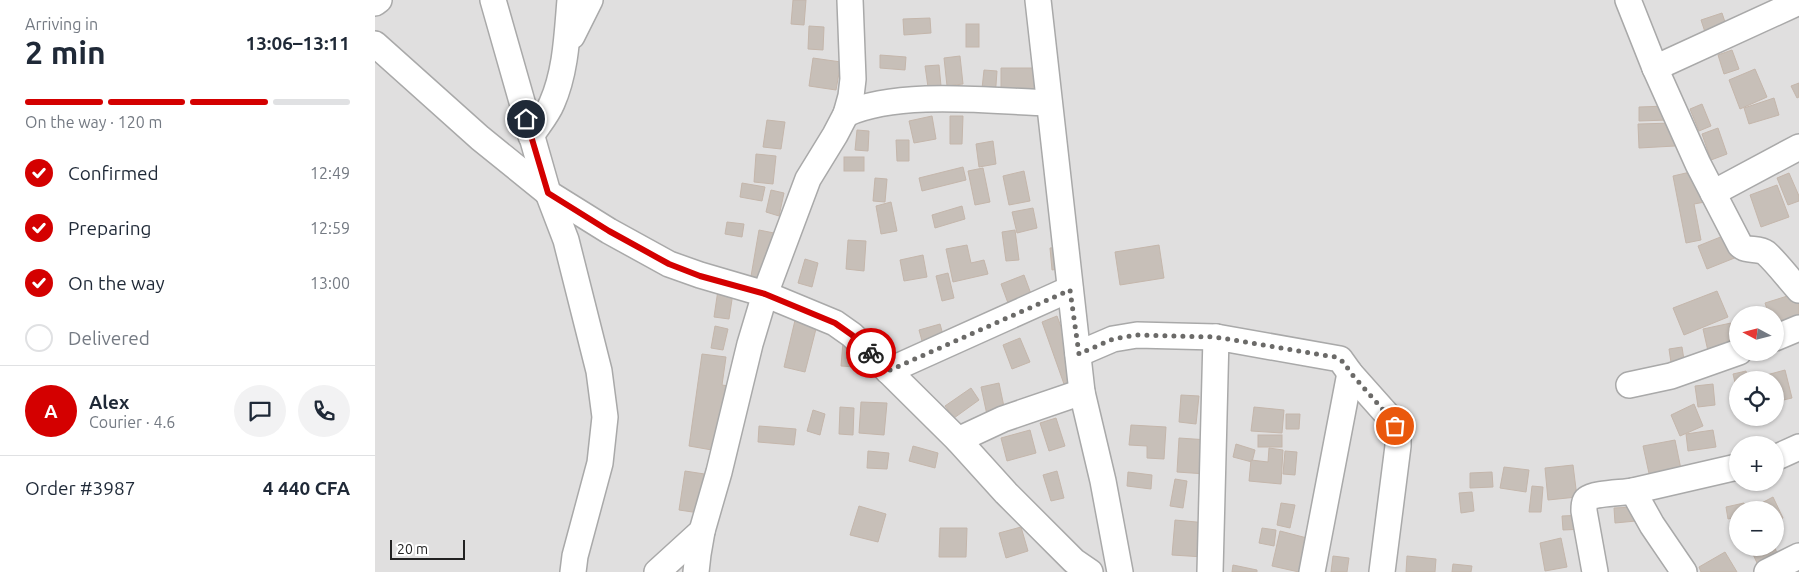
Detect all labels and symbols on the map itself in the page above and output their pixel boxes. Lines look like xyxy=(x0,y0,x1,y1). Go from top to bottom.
pin xyxy=(505,98,547,140)
north arrow xyxy=(1729,306,1784,361)
courier xyxy=(846,328,896,378)
pin xyxy=(1374,405,1416,447)
scale bar xyxy=(390,537,465,560)

